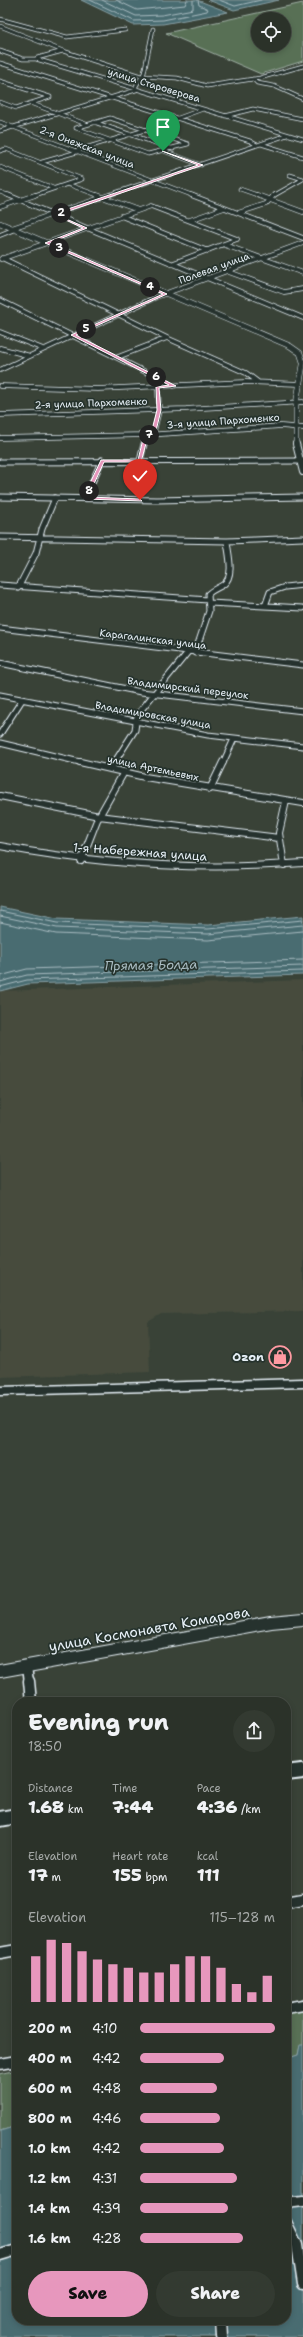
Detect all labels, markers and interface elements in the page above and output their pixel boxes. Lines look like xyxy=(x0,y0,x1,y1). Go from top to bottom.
map controls xyxy=(251,12,291,52)
button: locate xyxy=(251,12,291,52)
street label: улица Староверова xyxy=(106,65,203,105)
pin xyxy=(146,110,180,151)
icon: arrive xyxy=(152,116,174,138)
street label: 2-я Онежская улица xyxy=(38,123,137,171)
pin: 2 xyxy=(51,203,71,223)
text: 2 xyxy=(57,205,65,220)
pin: 3 xyxy=(49,238,69,258)
text: 3 xyxy=(55,240,63,255)
street label: Полевая улица xyxy=(177,249,252,287)
pin: 4 xyxy=(140,277,160,297)
text: 4 xyxy=(146,279,154,294)
pin: 5 xyxy=(76,319,96,339)
text: 5 xyxy=(83,321,89,336)
pin: 6 xyxy=(146,367,166,387)
text: 6 xyxy=(152,369,160,384)
street label: 2-я улица Пархоменко xyxy=(34,395,148,411)
street label: 3-я улица Пархоменко xyxy=(166,411,280,431)
pin: 7 xyxy=(139,425,159,445)
text: 7 xyxy=(145,427,153,442)
pin xyxy=(123,459,157,500)
icon: check xyxy=(129,465,151,487)
pin: 8 xyxy=(79,481,99,501)
text: 8 xyxy=(85,483,93,498)
street label: Карагалинская улица xyxy=(99,626,208,652)
street label: Владимирский переулок xyxy=(127,674,250,702)
street label: Владимировская улица xyxy=(94,698,213,732)
street label: улица Артемьевых xyxy=(106,752,200,784)
street label: 1-я Набережная улица xyxy=(73,839,208,865)
water label: Прямая Болда xyxy=(104,956,198,974)
shop icon: Ozon xyxy=(267,1344,293,1370)
place label: Ozon xyxy=(232,1349,264,1365)
street label: улица Космонавта Комарова xyxy=(47,1602,251,1656)
text: Evening run xyxy=(28,1708,169,1737)
button: share xyxy=(233,1710,275,1752)
text: 18:50 xyxy=(28,1738,62,1755)
text: Distance xyxy=(28,1781,73,1796)
text: Time xyxy=(112,1781,138,1796)
text: Pace xyxy=(197,1781,221,1796)
text: 1.68 xyxy=(28,1796,64,1818)
text: 7:44 xyxy=(112,1796,153,1818)
text: 4:36 xyxy=(197,1796,237,1818)
text: km xyxy=(64,1802,83,1817)
text: /km xyxy=(237,1802,261,1817)
text: Elevation xyxy=(28,1849,77,1864)
text: Heart rate xyxy=(112,1849,168,1864)
text: kcal xyxy=(197,1849,218,1864)
text: 17 xyxy=(28,1864,48,1886)
text: 155 xyxy=(112,1864,142,1886)
text: 111 xyxy=(197,1864,220,1886)
text: m xyxy=(48,1870,61,1885)
text: bpm xyxy=(142,1870,168,1885)
text: Elevation xyxy=(28,1909,86,1926)
text: 115–128 m xyxy=(210,1909,275,1926)
text: 200 m xyxy=(28,2020,71,2037)
text: 4:10 xyxy=(92,2020,117,2037)
text: 400 m xyxy=(28,2050,72,2067)
text: 4:42 xyxy=(92,2050,121,2067)
text: 600 m xyxy=(28,2080,72,2097)
text: 4:48 xyxy=(92,2080,121,2097)
text: 800 m xyxy=(28,2110,72,2127)
text: 4:46 xyxy=(92,2110,121,2127)
text: 1.0 km xyxy=(28,2140,70,2157)
text: 4:42 xyxy=(92,2140,121,2157)
text: 1.2 km xyxy=(28,2170,71,2187)
text: 4:31 xyxy=(92,2170,117,2187)
text: 1.4 km xyxy=(28,2200,70,2217)
text: 4:39 xyxy=(92,2200,121,2217)
text: 1.6 km xyxy=(28,2230,71,2247)
text: 4:28 xyxy=(92,2230,121,2247)
button: Save xyxy=(28,2271,148,2317)
button: Share xyxy=(156,2271,275,2317)

